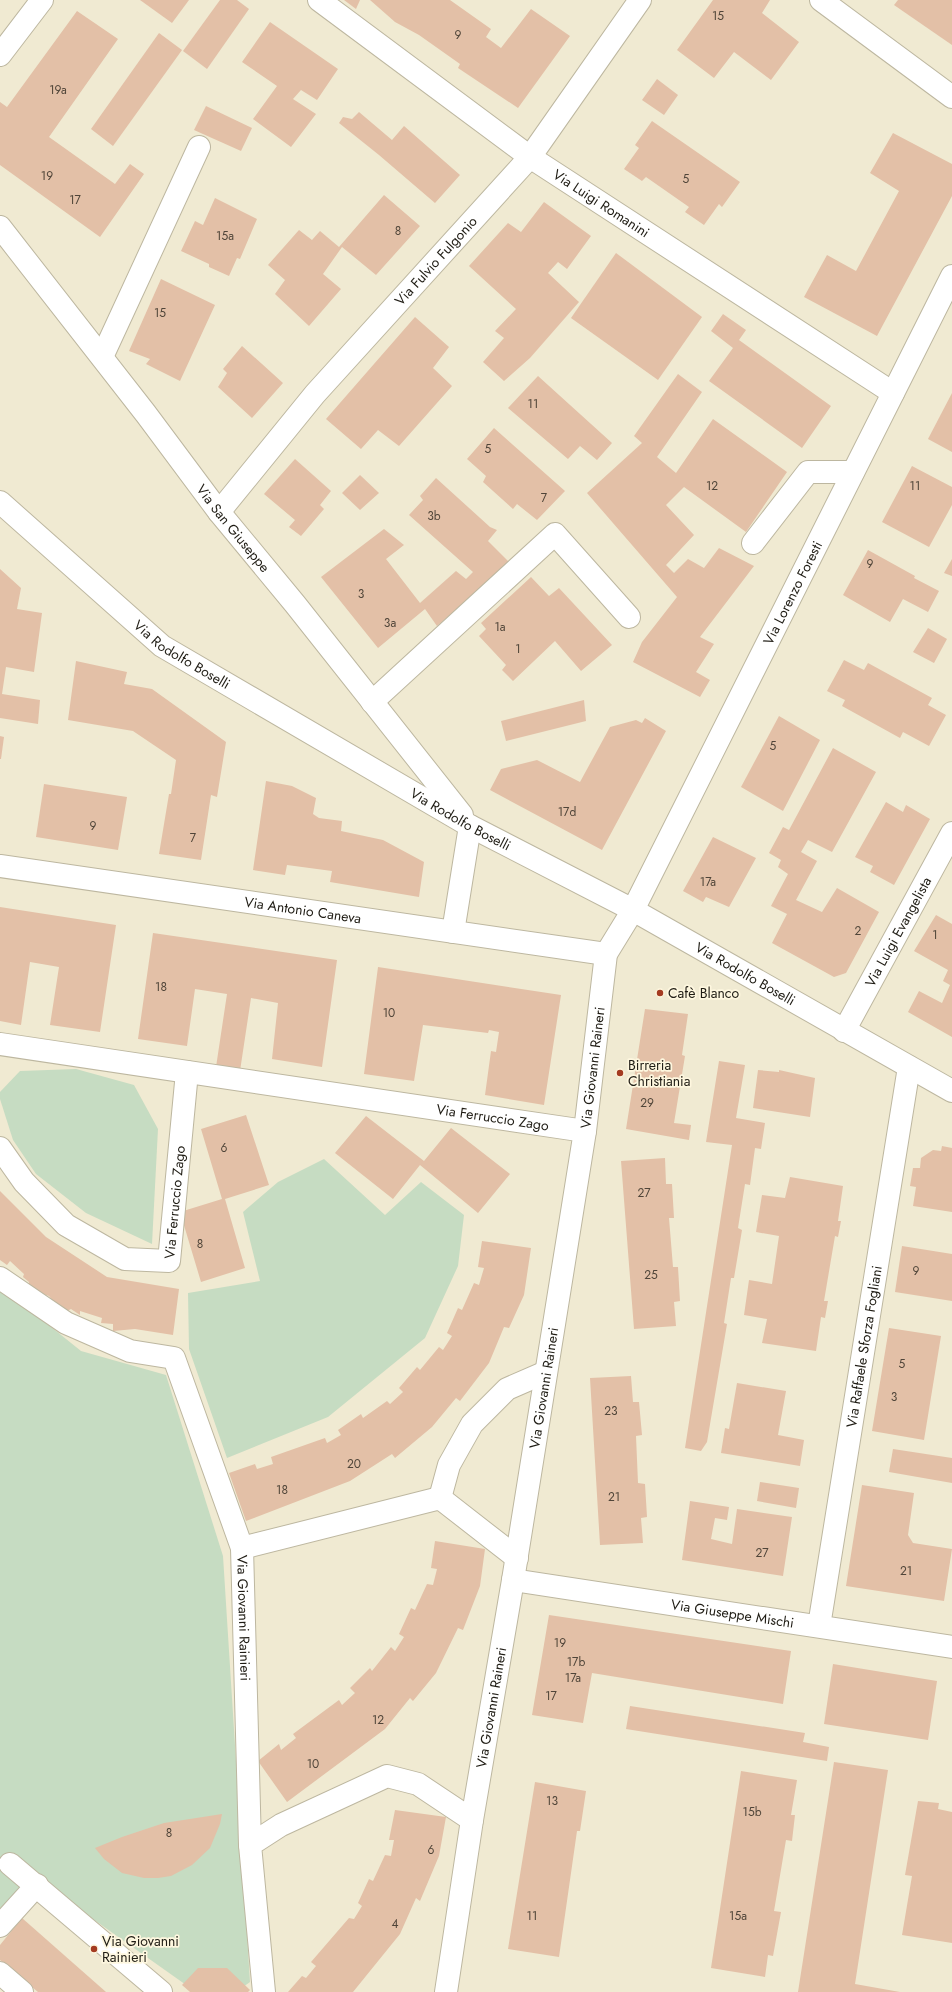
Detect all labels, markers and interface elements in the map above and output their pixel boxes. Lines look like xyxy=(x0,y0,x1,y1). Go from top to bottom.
house number: 15 xyxy=(712,7,724,25)
house number: 9 xyxy=(455,26,462,44)
house number: 19a xyxy=(49,81,67,99)
street label: Via Luigi Romanini xyxy=(549,164,654,242)
house number: 19 xyxy=(41,167,53,185)
house number: 5 xyxy=(683,170,690,188)
house number: 17 xyxy=(69,191,82,209)
street label: Via Fulvio Fulgonio xyxy=(390,211,482,310)
house number: 8 xyxy=(395,222,401,240)
house number: 15a xyxy=(216,227,234,245)
house number: 15 xyxy=(154,304,166,322)
house number: 11 xyxy=(528,395,538,413)
house number: 5 xyxy=(485,440,492,458)
house number: 12 xyxy=(706,477,718,495)
house number: 11 xyxy=(910,477,920,495)
street label: Via San Giuseppe xyxy=(192,480,275,577)
house number: 7 xyxy=(541,489,548,507)
house number: 3b xyxy=(427,507,441,525)
street label: Via Lorenzo Foresti xyxy=(758,538,827,648)
house number: 9 xyxy=(867,555,874,573)
house number: 3 xyxy=(358,585,365,603)
house number: 3a xyxy=(384,614,396,632)
street label: Via Rodolfo Boselli xyxy=(129,615,234,694)
house number: 1a xyxy=(494,618,506,636)
house number: 1 xyxy=(515,640,521,658)
house number: 5 xyxy=(770,737,777,755)
street label: Via Rodolfo Boselli xyxy=(406,783,514,855)
house number: 17d xyxy=(558,803,576,821)
house number: 9 xyxy=(90,817,97,835)
house number: 7 xyxy=(190,829,197,847)
house number: 17a xyxy=(700,873,716,891)
street label: Via Luigi Evangelista xyxy=(860,873,936,990)
street label: Via Antonio Caneva xyxy=(243,892,363,928)
house number: 2 xyxy=(855,922,862,940)
house number: 1 xyxy=(932,926,938,944)
street label: Via Rodolfo Boselli xyxy=(691,937,799,1010)
house number: 18 xyxy=(155,978,167,996)
place label: Cafè Blanco xyxy=(668,983,740,1003)
marker: Cafè Blanco xyxy=(655,988,665,998)
house number: 10 xyxy=(383,1004,395,1022)
street label: Via Giovanni Raineri xyxy=(575,1006,610,1130)
place label: Birreria Christiania xyxy=(628,1055,690,1091)
marker: Birreria Christiania xyxy=(615,1068,625,1078)
house number: 29 xyxy=(640,1094,654,1112)
street label: Via Ferruccio Zago xyxy=(435,1099,551,1136)
house number: 6 xyxy=(221,1139,228,1157)
street label: Via Ferruccio Zago xyxy=(159,1144,190,1260)
house number: 27 xyxy=(637,1184,651,1202)
house number: 8 xyxy=(197,1235,203,1253)
house number: 9 xyxy=(913,1262,920,1280)
street label: Via Raffaele Sforza Fogliani xyxy=(841,1264,887,1429)
house number: 25 xyxy=(644,1266,658,1284)
street label: Via Giovanni Raineri xyxy=(524,1326,563,1450)
house number: 5 xyxy=(899,1355,906,1373)
house number: 3 xyxy=(891,1388,898,1406)
house number: 23 xyxy=(604,1402,618,1420)
house number: 20 xyxy=(347,1455,361,1473)
house number: 18 xyxy=(276,1481,288,1499)
house number: 21 xyxy=(608,1488,620,1506)
house number: 27 xyxy=(755,1544,769,1562)
street label: Via Giovanni Rainieri xyxy=(232,1555,256,1681)
house number: 21 xyxy=(900,1562,912,1580)
street label: Via Giuseppe Mischi xyxy=(670,1594,795,1633)
house number: 19 xyxy=(554,1634,566,1652)
street label: Via Giovanni Raineri xyxy=(471,1646,511,1770)
house number: 17b xyxy=(567,1653,585,1671)
house number: 17a xyxy=(565,1669,581,1687)
house number: 17 xyxy=(545,1687,558,1705)
house number: 12 xyxy=(372,1711,384,1729)
house number: 10 xyxy=(307,1755,319,1773)
house number: 13 xyxy=(546,1792,558,1810)
house number: 15b xyxy=(742,1803,762,1821)
house number: 8 xyxy=(166,1824,172,1842)
house number: 6 xyxy=(428,1841,435,1859)
house number: 11 xyxy=(527,1907,537,1925)
house number: 15a xyxy=(729,1907,747,1925)
house number: 4 xyxy=(392,1915,399,1933)
place label: Via Giovanni Rainieri xyxy=(102,1931,179,1967)
marker: Via Giovanni Rainieri xyxy=(89,1944,99,1954)

